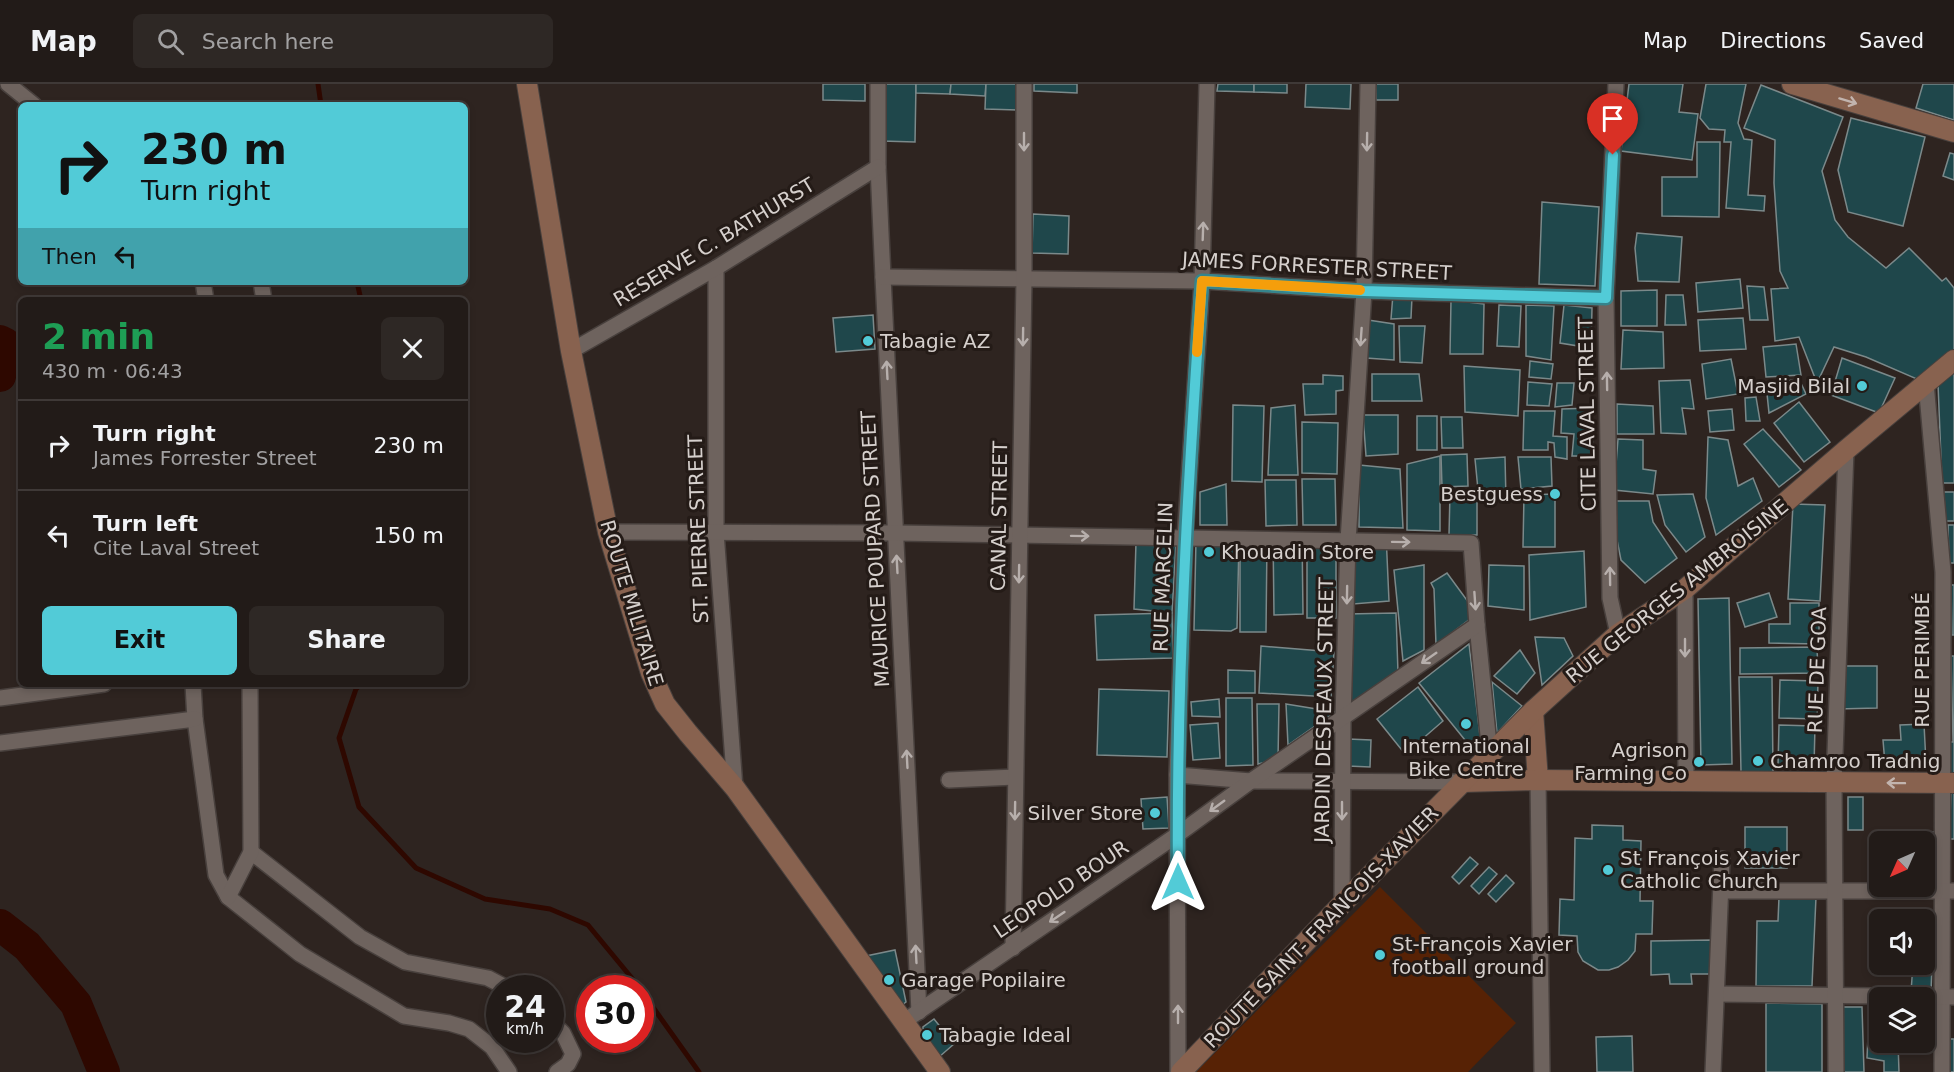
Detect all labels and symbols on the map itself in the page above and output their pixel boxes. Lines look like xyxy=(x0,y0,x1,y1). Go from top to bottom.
pin xyxy=(1587,93,1638,155)
one-way arrow xyxy=(1838,96,1857,107)
one-way arrow xyxy=(1018,132,1030,152)
one-way arrow xyxy=(1361,132,1373,152)
street label: RESERVE C. BATHURST xyxy=(609,172,820,312)
one-way arrow xyxy=(1198,222,1209,242)
street label: JAMES FORRESTER STREET xyxy=(1180,247,1453,285)
street label: CITE LAVAL STREET xyxy=(1573,316,1601,512)
one-way arrow xyxy=(1017,327,1029,347)
one-way arrow xyxy=(1355,327,1366,347)
place label: Tabagie AZ xyxy=(879,329,990,353)
marker: Tabagie AZ xyxy=(861,334,875,348)
one-way arrow xyxy=(882,360,893,380)
one-way arrow xyxy=(1602,372,1613,392)
place label: Masjid Bilal xyxy=(1737,374,1850,398)
marker: Masjid Bilal xyxy=(1855,379,1869,393)
street label: MAURICE POUPARD STREET xyxy=(856,409,894,688)
street label: ST. PIERRE STREET xyxy=(683,433,713,624)
street label: CANAL STREET xyxy=(986,440,1012,591)
place label: Bestguess xyxy=(1440,482,1543,506)
marker: Bestguess xyxy=(1548,487,1562,501)
street label: RUE GEORGES AMBROISINE xyxy=(1561,494,1793,688)
street label: RUE MARCELIN xyxy=(1148,502,1178,652)
street label: ROUTE MILITAIRE xyxy=(595,517,669,689)
one-way arrow xyxy=(1070,531,1090,542)
one-way arrow xyxy=(1391,536,1411,548)
place label: Khouadin Store xyxy=(1221,540,1374,564)
marker: Khouadin Store xyxy=(1202,545,1216,559)
one-way arrow xyxy=(892,555,903,575)
one-way arrow xyxy=(1013,564,1025,584)
one-way arrow xyxy=(1604,567,1616,587)
street label: JARDIN DESPEAUX STREET xyxy=(1310,576,1338,845)
one-way arrow xyxy=(1341,584,1352,604)
one-way arrow xyxy=(1470,591,1481,611)
street label: RUE PERIMBÉ xyxy=(1910,592,1934,728)
street label: RUE DE GOA xyxy=(1803,606,1831,734)
one-way arrow xyxy=(1679,637,1691,657)
one-way arrow xyxy=(1421,652,1437,664)
marker: International Bike Centre xyxy=(1459,717,1473,731)
place label: International Bike Centre xyxy=(1402,734,1530,781)
place label: Agrison Farming Co xyxy=(1574,738,1687,785)
place label: Chamroo Tradnig xyxy=(1770,749,1940,773)
one-way arrow xyxy=(901,750,912,770)
marker: Chamroo Tradnig xyxy=(1751,754,1765,768)
marker: Agrison Farming Co xyxy=(1692,755,1706,769)
one-way arrow xyxy=(1886,777,1906,789)
one-way arrow xyxy=(1209,799,1225,812)
one-way arrow xyxy=(1336,800,1348,820)
one-way arrow xyxy=(1009,801,1021,821)
place label: Silver Store xyxy=(1028,801,1143,825)
street label: ROUTE SAINT- FRANCOIS-XAVIER xyxy=(1199,801,1443,1053)
marker: Silver Store xyxy=(1148,806,1162,820)
north arrow xyxy=(1869,831,1935,897)
street label: LEOPOLD BOUR xyxy=(989,835,1133,943)
place label: St François Xavier Catholic Church xyxy=(1620,846,1800,893)
position arrow xyxy=(1146,850,1210,914)
marker: St François Xavier Catholic Church xyxy=(1601,863,1615,877)
one-way arrow xyxy=(1049,911,1066,923)
place label: St-François Xavier football ground xyxy=(1392,932,1573,979)
one-way arrow xyxy=(910,944,921,964)
marker: St-François Xavier football ground xyxy=(1373,948,1387,962)
place label: Garage Popilaire xyxy=(901,968,1066,992)
marker: Garage Popilaire xyxy=(882,973,896,987)
speed limit sign: 30 xyxy=(576,975,654,1053)
one-way arrow xyxy=(1172,1004,1184,1024)
place label: Tabagie Ideal xyxy=(938,1023,1071,1047)
marker: Tabagie Ideal xyxy=(920,1028,934,1042)

